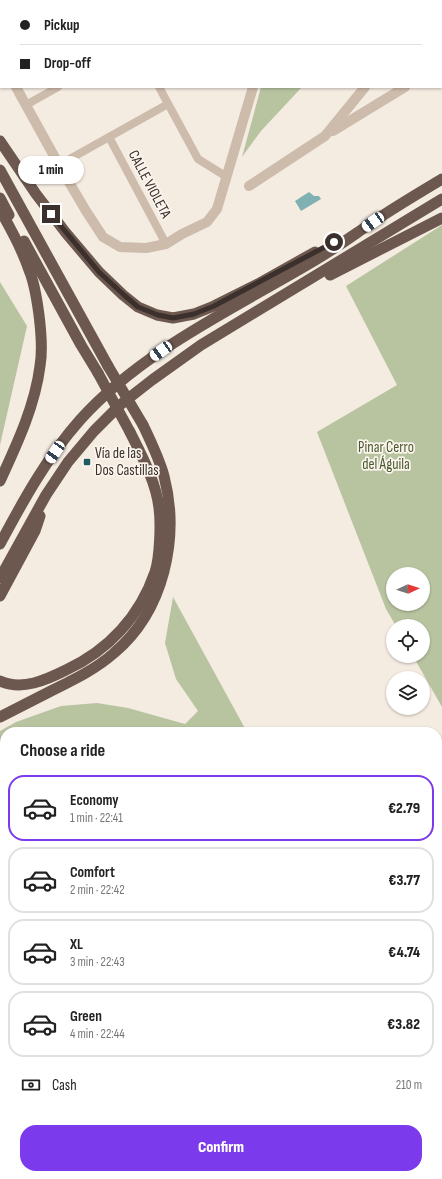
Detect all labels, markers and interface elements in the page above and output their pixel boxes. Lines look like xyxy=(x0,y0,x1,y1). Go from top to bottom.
text: Pickup xyxy=(44,16,80,35)
text: Drop-off xyxy=(44,54,91,73)
street label: CALLE VIOLETA xyxy=(124,147,176,222)
callout: 1 min xyxy=(18,156,84,184)
text: 1 min xyxy=(39,162,63,178)
route end xyxy=(42,205,60,223)
car xyxy=(360,210,386,234)
route start xyxy=(325,233,343,251)
car xyxy=(148,339,174,363)
park label: Pinar Cerro del Águila xyxy=(358,438,414,474)
car xyxy=(43,439,67,465)
place label: Vía de las Dos Castillas xyxy=(95,444,159,480)
marker: Vía de las Dos Castillas xyxy=(82,457,92,467)
north arrow xyxy=(386,567,430,611)
map controls xyxy=(386,567,430,715)
button: locate xyxy=(386,619,430,663)
button: layers xyxy=(386,671,430,715)
text: Choose a ride xyxy=(20,740,105,761)
icon: car xyxy=(22,790,58,826)
text: Economy xyxy=(70,791,119,810)
text: €2.79 xyxy=(388,799,420,818)
text: 1 min · 22:41 xyxy=(70,810,123,826)
icon: car xyxy=(22,862,58,898)
text: Comfort xyxy=(70,863,115,882)
text: €3.77 xyxy=(388,871,420,890)
text: 2 min · 22:42 xyxy=(70,882,125,898)
icon: car xyxy=(22,934,58,970)
text: XL xyxy=(70,935,83,954)
text: €4.74 xyxy=(388,943,420,962)
text: 3 min · 22:43 xyxy=(70,954,125,970)
icon: car xyxy=(22,1006,58,1042)
text: Green xyxy=(70,1007,102,1026)
text: €3.82 xyxy=(387,1015,420,1034)
text: 4 min · 22:44 xyxy=(70,1026,125,1042)
icon: cash xyxy=(20,1074,42,1096)
text: Cash xyxy=(52,1076,77,1095)
text: 210 m xyxy=(396,1077,422,1093)
button: Confirm xyxy=(20,1125,422,1171)

